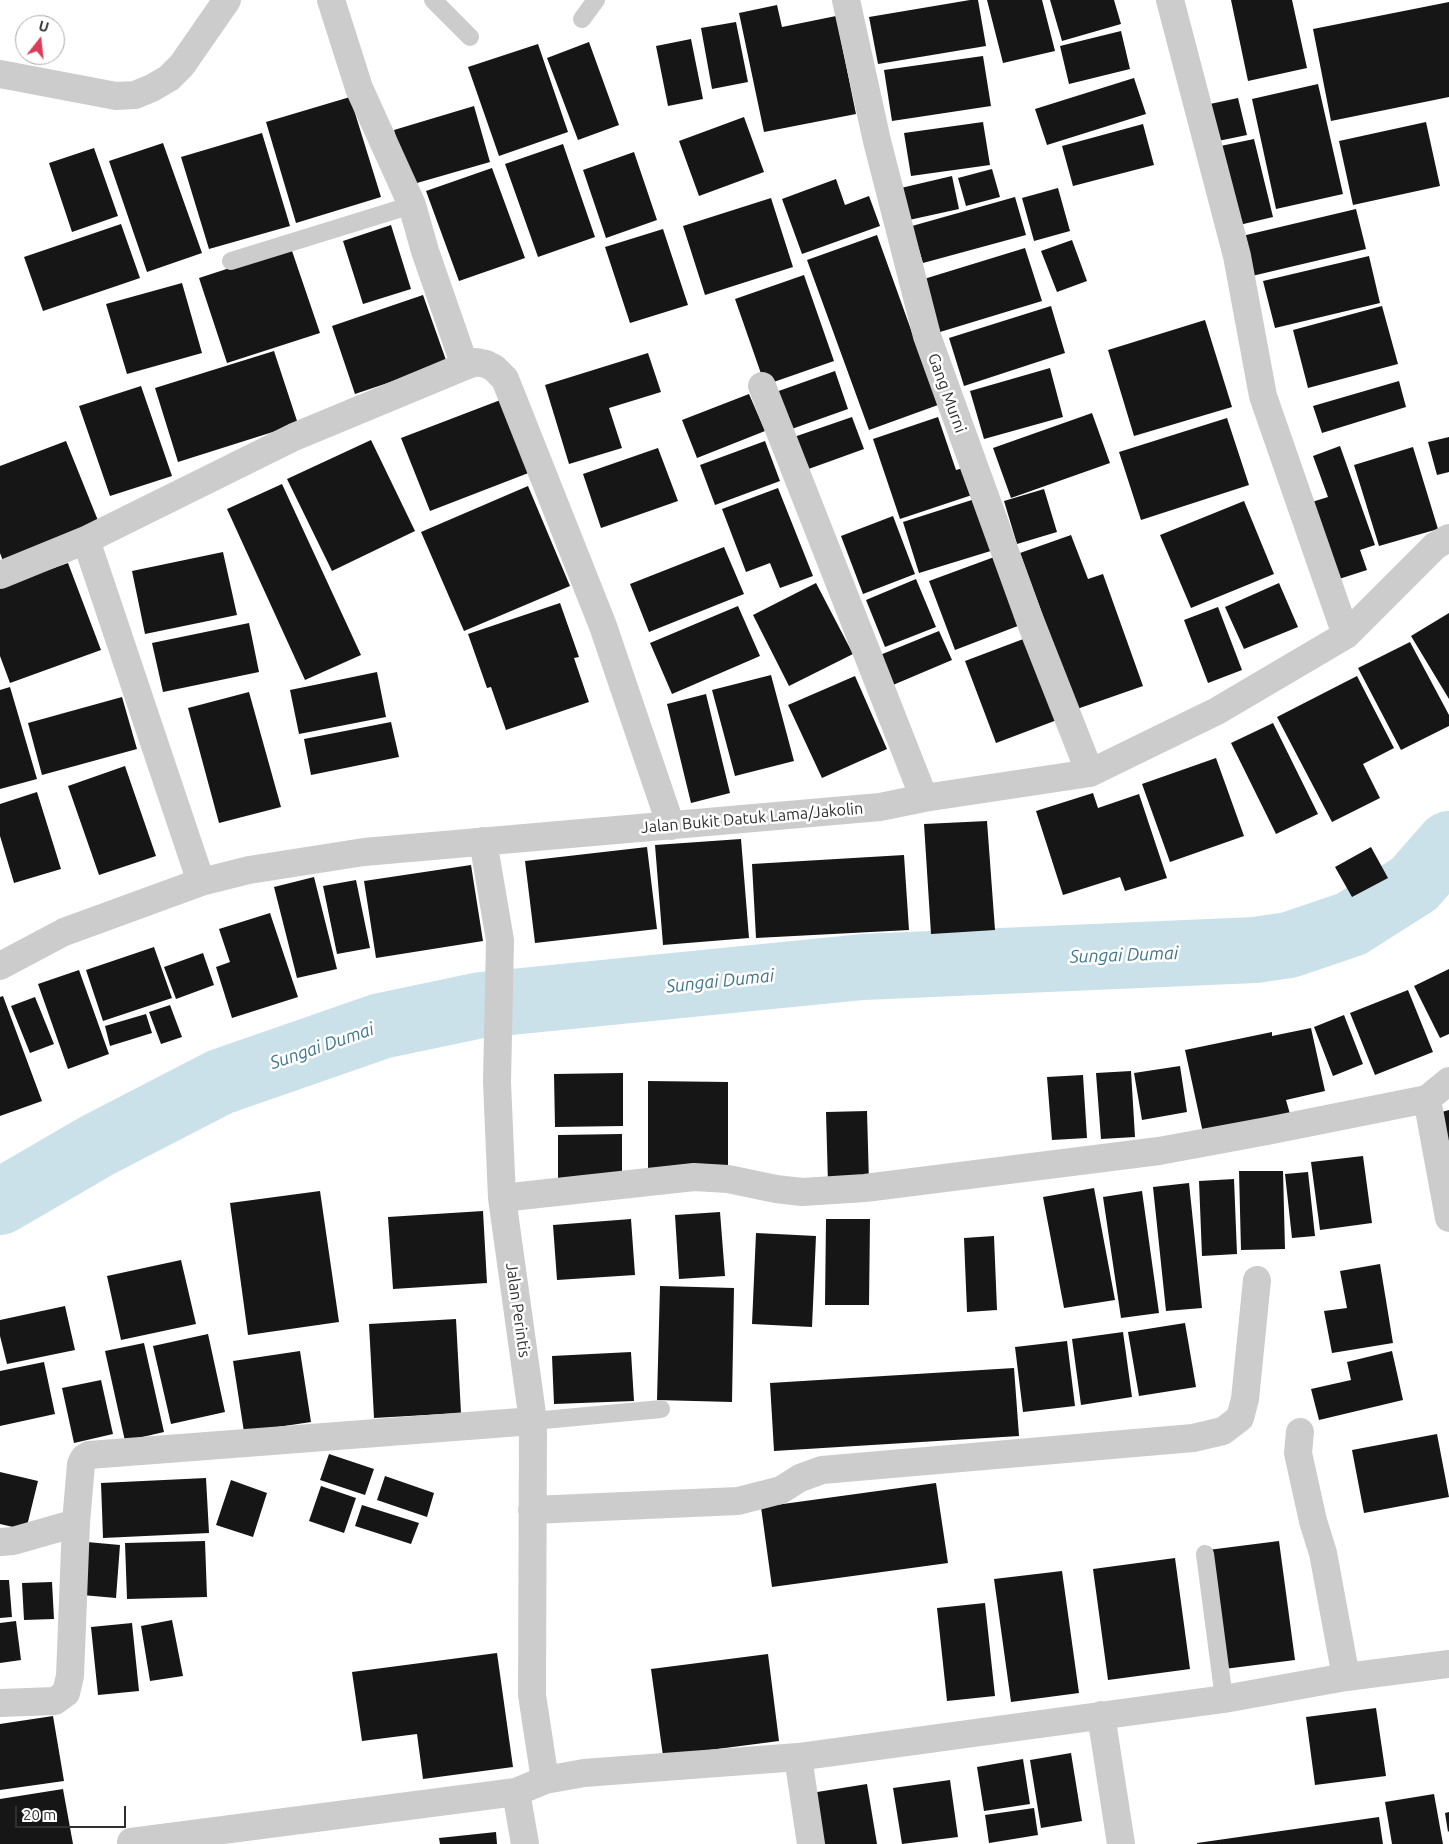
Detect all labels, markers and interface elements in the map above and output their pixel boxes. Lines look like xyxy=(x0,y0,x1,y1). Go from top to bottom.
north arrow xyxy=(15,15,65,65)
text: U xyxy=(37,17,51,36)
street label: Gang Murni xyxy=(924,351,970,435)
street label: Jalan Bukit Datuk Lama/Jakolin xyxy=(640,799,864,837)
water label: Sungai Dumai xyxy=(1069,942,1179,968)
water label: Sungai Dumai xyxy=(665,965,775,997)
water label: Sungai Dumai xyxy=(267,1018,377,1074)
street label: Jalan Perintis xyxy=(502,1261,534,1359)
scale bar xyxy=(18,1796,129,1828)
text: 20 m xyxy=(23,1806,56,1823)

